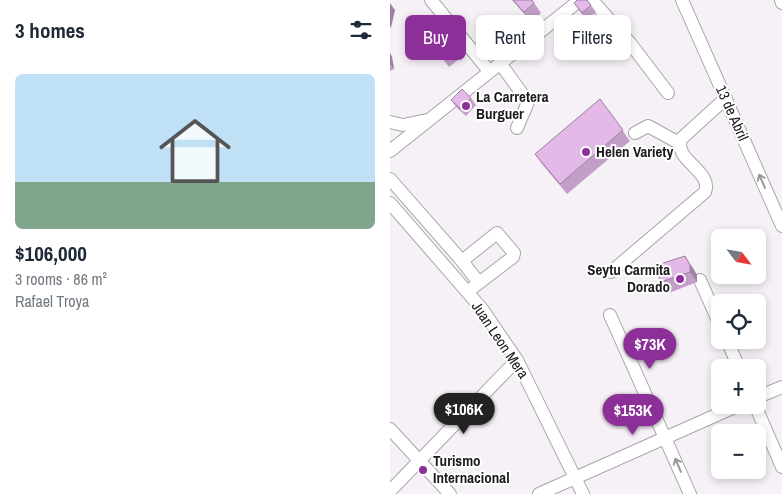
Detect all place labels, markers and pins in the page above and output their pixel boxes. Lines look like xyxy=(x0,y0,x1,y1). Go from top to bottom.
place label: La Carretera Burguer xyxy=(476,86,549,124)
marker: La Carretera Burguer xyxy=(460,100,472,112)
place label: Helen Variety xyxy=(596,141,673,162)
marker: Helen Variety xyxy=(580,146,592,158)
place label: Seytu Carmita Dorado xyxy=(587,259,670,297)
marker: Seytu Carmita Dorado xyxy=(674,273,686,285)
pin: $73K xyxy=(620,328,680,370)
pin: $106K xyxy=(429,392,499,435)
pin: $153K xyxy=(598,394,668,436)
place label: Turismo Internacional xyxy=(433,450,510,488)
marker: Turismo Internacional xyxy=(417,464,429,476)

